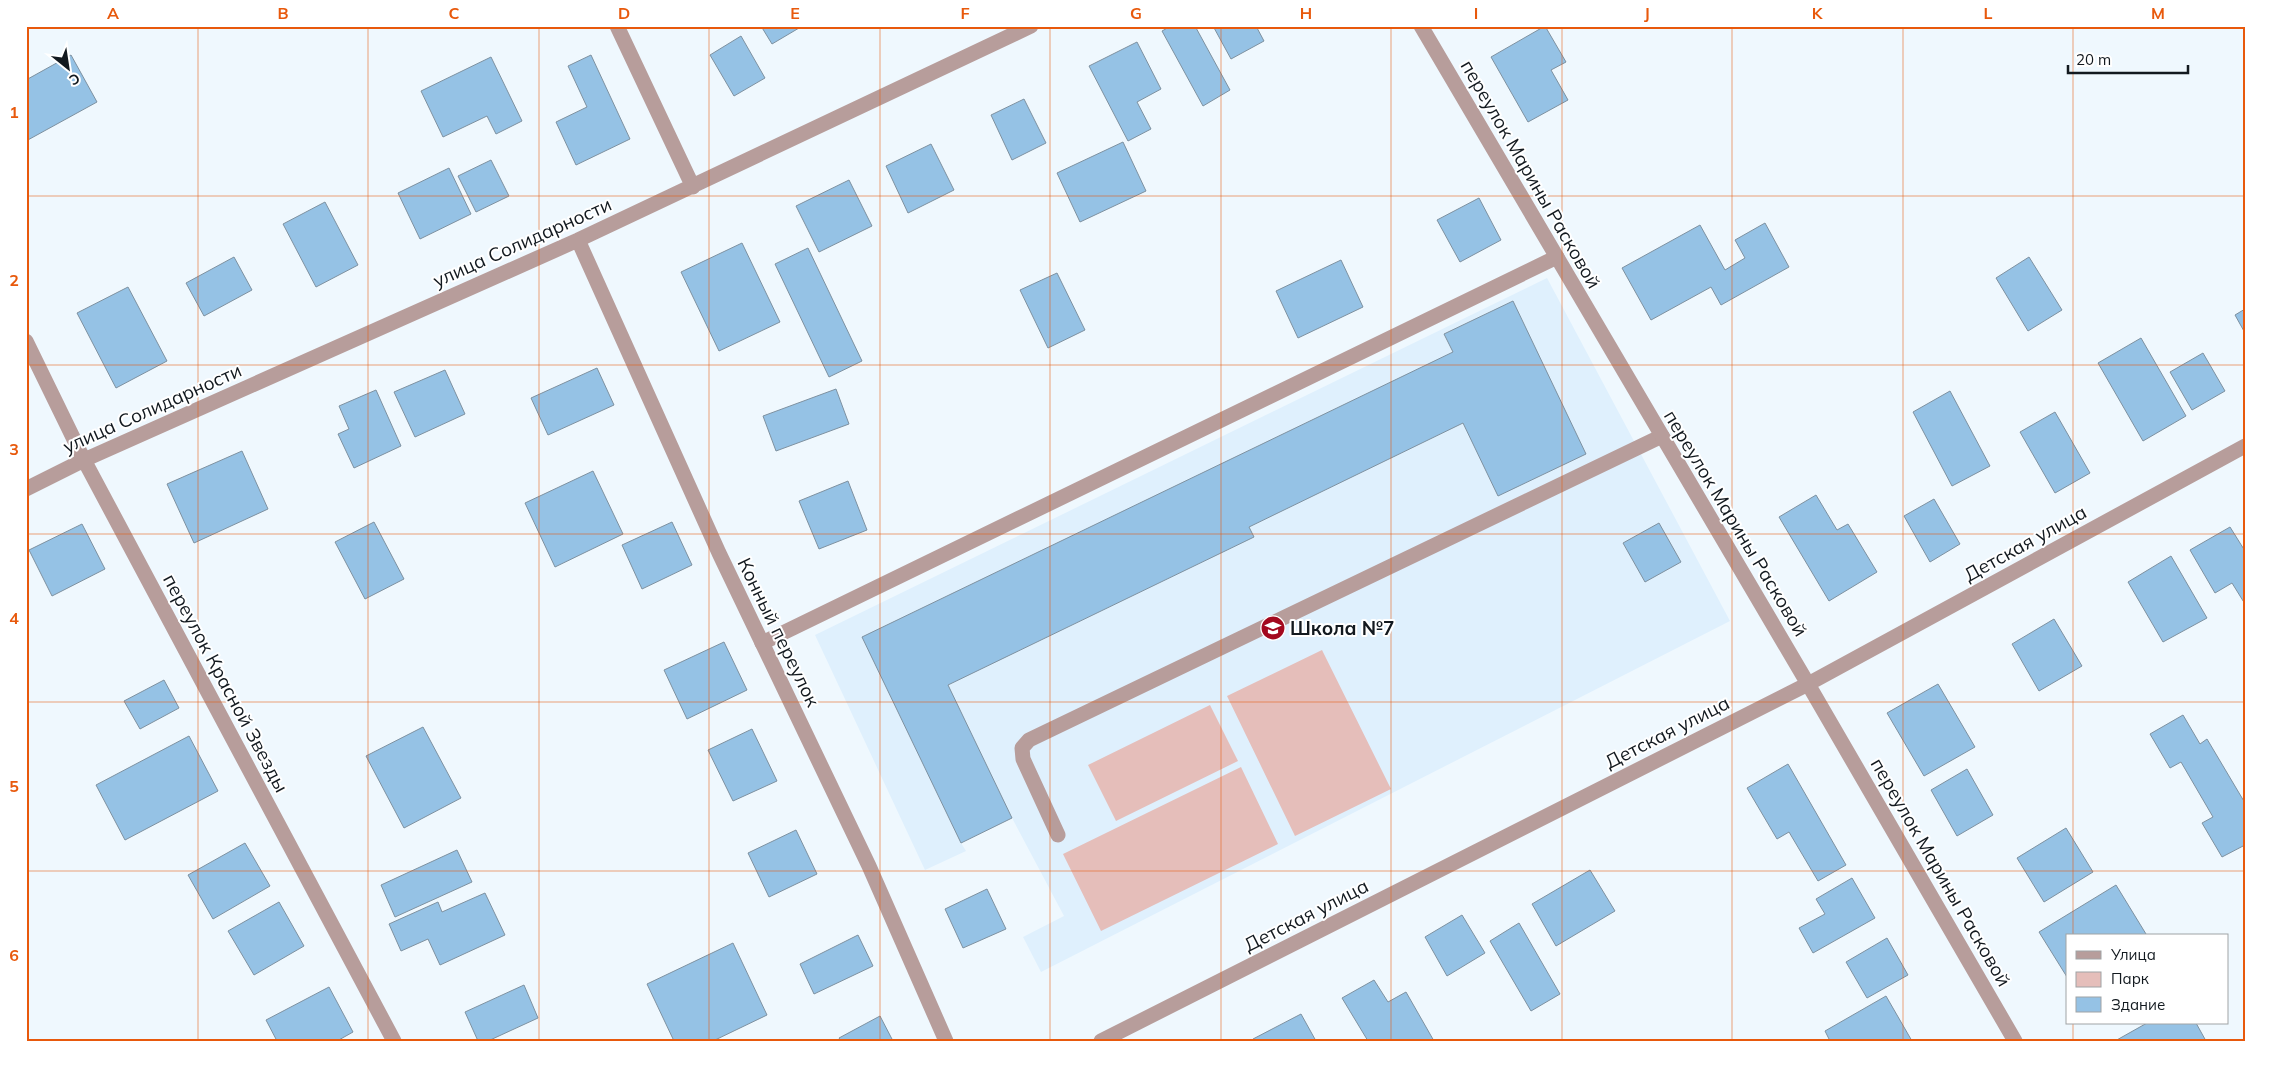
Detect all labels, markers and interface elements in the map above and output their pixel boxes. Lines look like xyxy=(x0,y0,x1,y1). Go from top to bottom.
text: A xyxy=(107,3,119,23)
text: B xyxy=(277,3,289,23)
text: C xyxy=(449,3,460,23)
text: D xyxy=(618,3,630,23)
text: E xyxy=(790,3,800,23)
text: F xyxy=(960,3,970,23)
text: G xyxy=(1130,3,1142,23)
text: H xyxy=(1300,3,1312,23)
text: I xyxy=(1474,3,1478,23)
text: J xyxy=(1644,3,1650,23)
text: K xyxy=(1812,3,1824,23)
text: L xyxy=(1984,3,1993,23)
text: M xyxy=(2151,3,2165,23)
north arrow xyxy=(42,42,92,92)
scale bar xyxy=(2068,42,2188,74)
text: 20 m xyxy=(2076,50,2111,69)
street label: переулок Марины Расковой xyxy=(1456,56,1606,292)
text: С xyxy=(66,69,83,89)
text: 1 xyxy=(9,102,19,122)
street label: улица Солидарности xyxy=(429,192,615,292)
text: 2 xyxy=(9,270,19,290)
street label: улица Солидарности xyxy=(59,358,245,458)
street label: переулок Марины Расковой xyxy=(1659,406,1813,640)
text: 3 xyxy=(9,439,19,459)
street label: Детская улица xyxy=(1959,499,2091,587)
street label: Конный переулок xyxy=(733,554,826,711)
street label: переулок Красной Звезды xyxy=(158,570,294,796)
text: 4 xyxy=(9,608,19,628)
school or university icon: Школа №7 xyxy=(1260,615,1286,641)
place label: Школа №7 xyxy=(1290,616,1394,640)
street label: Детская улица xyxy=(1601,690,1733,774)
street label: переулок Марины Расковой xyxy=(1866,754,2016,990)
text: 5 xyxy=(9,776,19,796)
street label: Детская улица xyxy=(1240,873,1372,957)
legend xyxy=(2066,934,2228,1024)
text: 6 xyxy=(9,945,19,965)
text: Улица xyxy=(2110,945,2156,964)
text: Парк xyxy=(2111,969,2150,988)
text: Здание xyxy=(2111,995,2165,1014)

